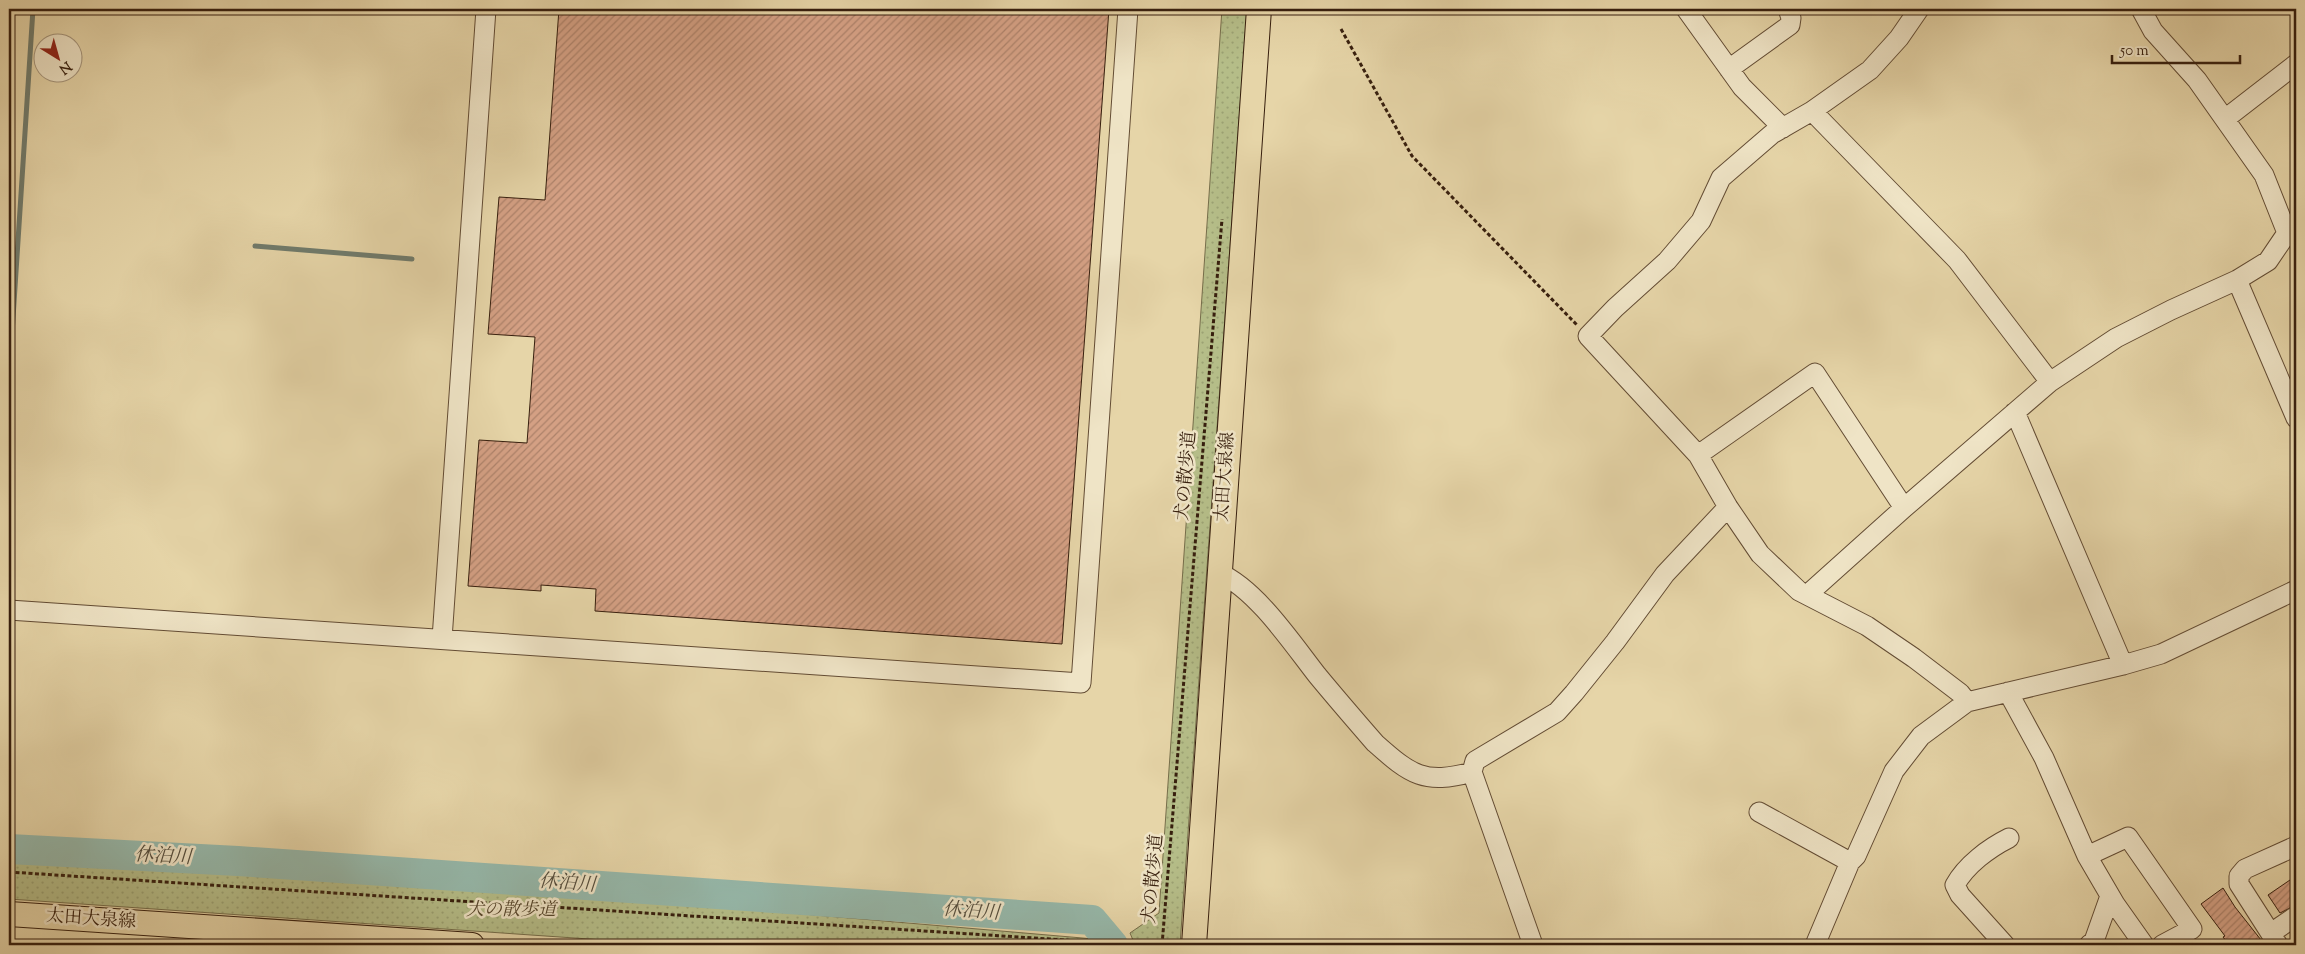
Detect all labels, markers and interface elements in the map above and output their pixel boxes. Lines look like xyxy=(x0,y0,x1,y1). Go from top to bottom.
north arrow xyxy=(32,32,82,82)
scale bar xyxy=(2112,32,2240,64)
text: 50 m xyxy=(2119,41,2149,62)
text: N xyxy=(54,55,75,78)
street label: 犬の散歩道 xyxy=(1170,430,1204,522)
street label: 太田大泉線 xyxy=(1210,431,1242,523)
street label: 犬の散歩道 xyxy=(1137,833,1171,925)
water label: 休泊川 xyxy=(134,842,194,872)
water label: 休泊川 xyxy=(538,869,598,900)
water label: 休泊川 xyxy=(942,897,1002,928)
park label: 犬の散歩道 xyxy=(466,898,559,924)
street label: 太田大泉線 xyxy=(45,904,137,936)

